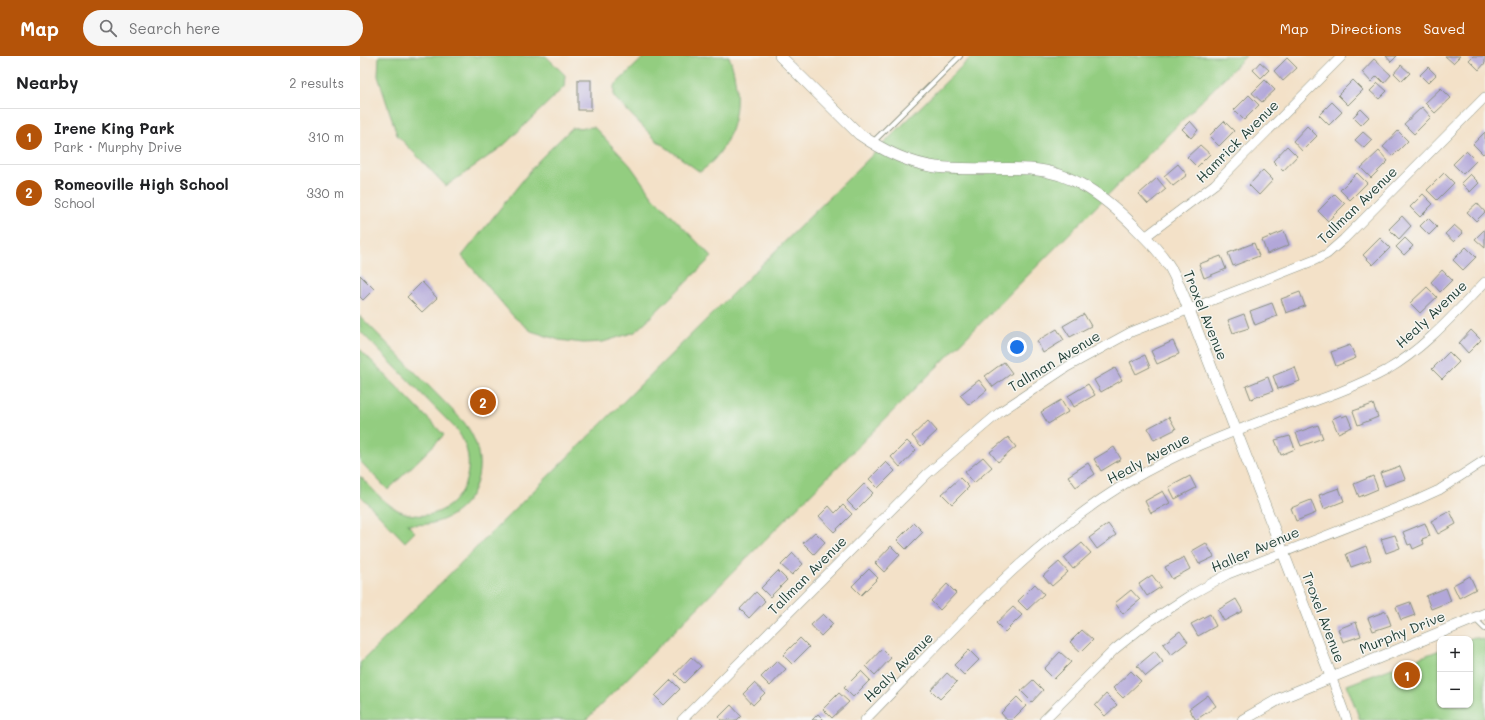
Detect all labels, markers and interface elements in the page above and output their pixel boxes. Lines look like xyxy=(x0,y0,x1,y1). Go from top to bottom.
search box xyxy=(83,10,363,46)
text: Map xyxy=(20,16,59,41)
icon: search xyxy=(97,17,119,39)
text: Search here xyxy=(129,18,220,38)
text: Map xyxy=(1280,19,1308,38)
text: Directions xyxy=(1330,19,1401,38)
text: Saved xyxy=(1423,19,1465,38)
text: Nearby xyxy=(16,71,78,93)
text: 2 results xyxy=(289,74,344,91)
street label: Hamrick Avenue xyxy=(1191,95,1283,187)
text: Irene King Park xyxy=(54,118,175,138)
text: 1 xyxy=(26,128,32,145)
text: 310 m xyxy=(308,128,344,145)
text: Park · Murphy Drive xyxy=(54,138,182,155)
street label: Tallman Avenue xyxy=(1313,162,1401,248)
text: Romeoville High School xyxy=(54,174,229,194)
text: 2 xyxy=(25,184,33,201)
text: 330 m xyxy=(306,184,344,201)
text: School xyxy=(54,194,95,211)
street label: Troxel Avenue xyxy=(1179,267,1233,363)
street label: Healy Avenue xyxy=(1391,276,1471,352)
street label: Tallman Avenue xyxy=(1004,326,1104,396)
your location xyxy=(1007,337,1027,357)
pin: 2 xyxy=(470,387,496,417)
street label: Healy Avenue xyxy=(1103,428,1193,488)
street label: Haller Avenue xyxy=(1208,522,1302,576)
street label: Tallman Avenue xyxy=(763,531,851,619)
street label: Troxel Avenue xyxy=(1298,569,1350,665)
street label: Murphy Drive xyxy=(1356,606,1448,658)
street label: Healy Avenue xyxy=(859,628,937,706)
map controls xyxy=(1437,636,1473,708)
button: + xyxy=(1437,636,1473,672)
pin: 1 xyxy=(1394,660,1420,690)
button: − xyxy=(1437,672,1473,708)

